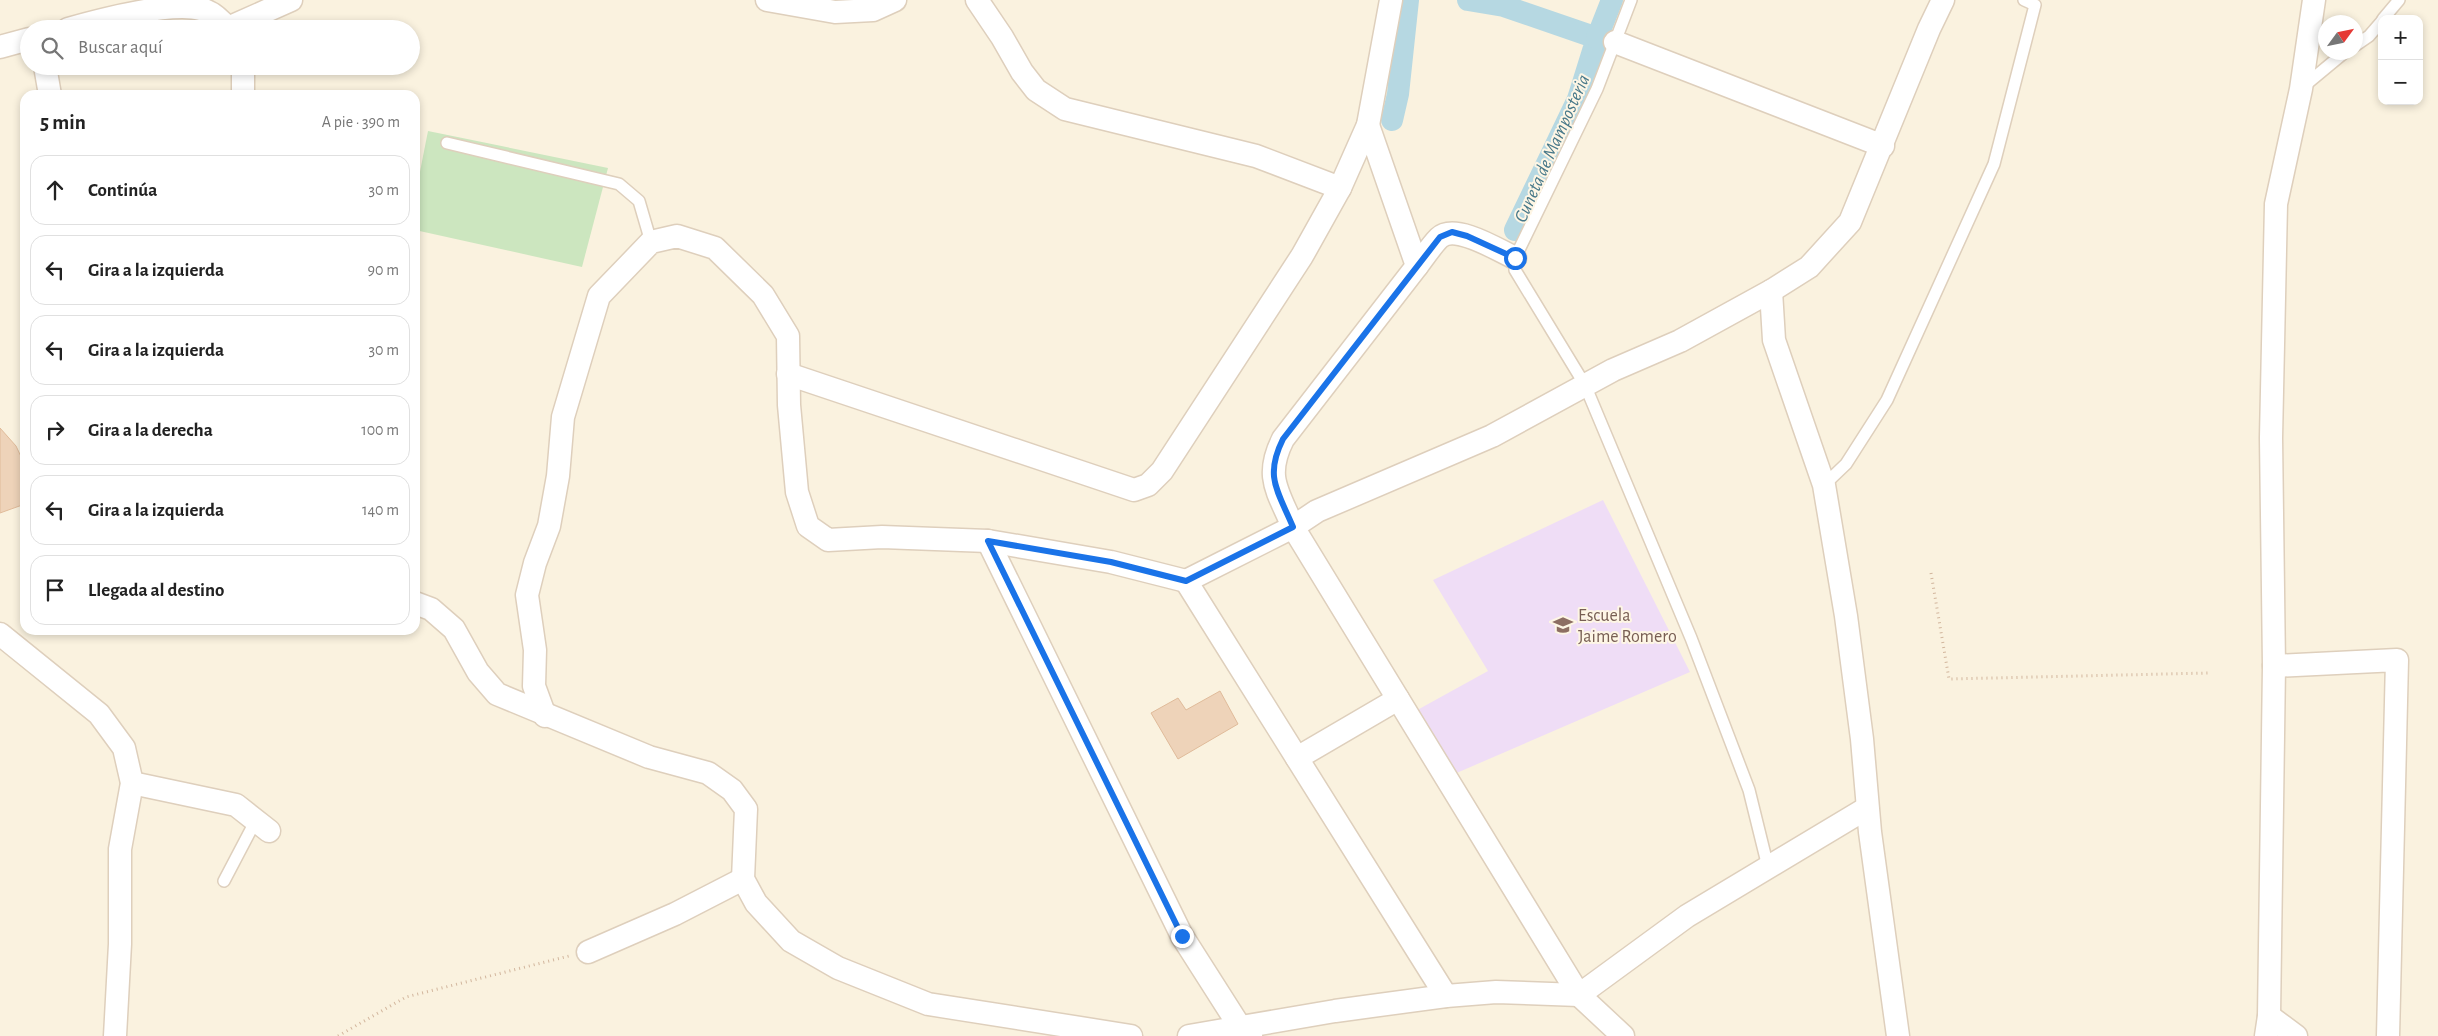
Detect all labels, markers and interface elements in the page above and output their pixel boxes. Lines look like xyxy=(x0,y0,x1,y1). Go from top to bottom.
north arrow xyxy=(2318,15,2363,60)
map controls xyxy=(2378,15,2423,105)
button: + xyxy=(2378,15,2423,60)
search box xyxy=(20,20,420,75)
icon: search xyxy=(38,34,66,62)
text: Buscar aquí xyxy=(78,38,163,57)
button: − xyxy=(2378,60,2423,105)
water label: Cuneta de Mamposteria xyxy=(1511,72,1594,225)
text: 5 min xyxy=(40,112,86,133)
text: A pie · 390 m xyxy=(322,114,400,130)
icon: ahead xyxy=(41,176,69,204)
text: Continúa xyxy=(88,181,157,200)
text: 30 m xyxy=(369,182,399,198)
route start xyxy=(1504,247,1527,270)
icon: left xyxy=(41,256,69,284)
text: Gira a la izquierda xyxy=(88,261,224,280)
text: 90 m xyxy=(368,262,399,278)
icon: left xyxy=(41,336,69,364)
text: Gira a la izquierda xyxy=(88,341,224,360)
text: 30 m xyxy=(369,342,399,358)
icon: right xyxy=(41,416,69,444)
text: Gira a la derecha xyxy=(88,421,213,440)
text: 100 m xyxy=(361,422,399,438)
icon: left xyxy=(41,496,69,524)
text: Gira a la izquierda xyxy=(88,501,224,520)
text: 140 m xyxy=(362,502,399,518)
icon: arrive xyxy=(41,576,69,604)
text: Llegada al destino xyxy=(88,581,225,600)
place label: Escuela Jaime Romero xyxy=(1578,607,1677,646)
school or university icon: Escuela Jaime Romero xyxy=(1552,614,1574,636)
route end xyxy=(1171,925,1194,948)

